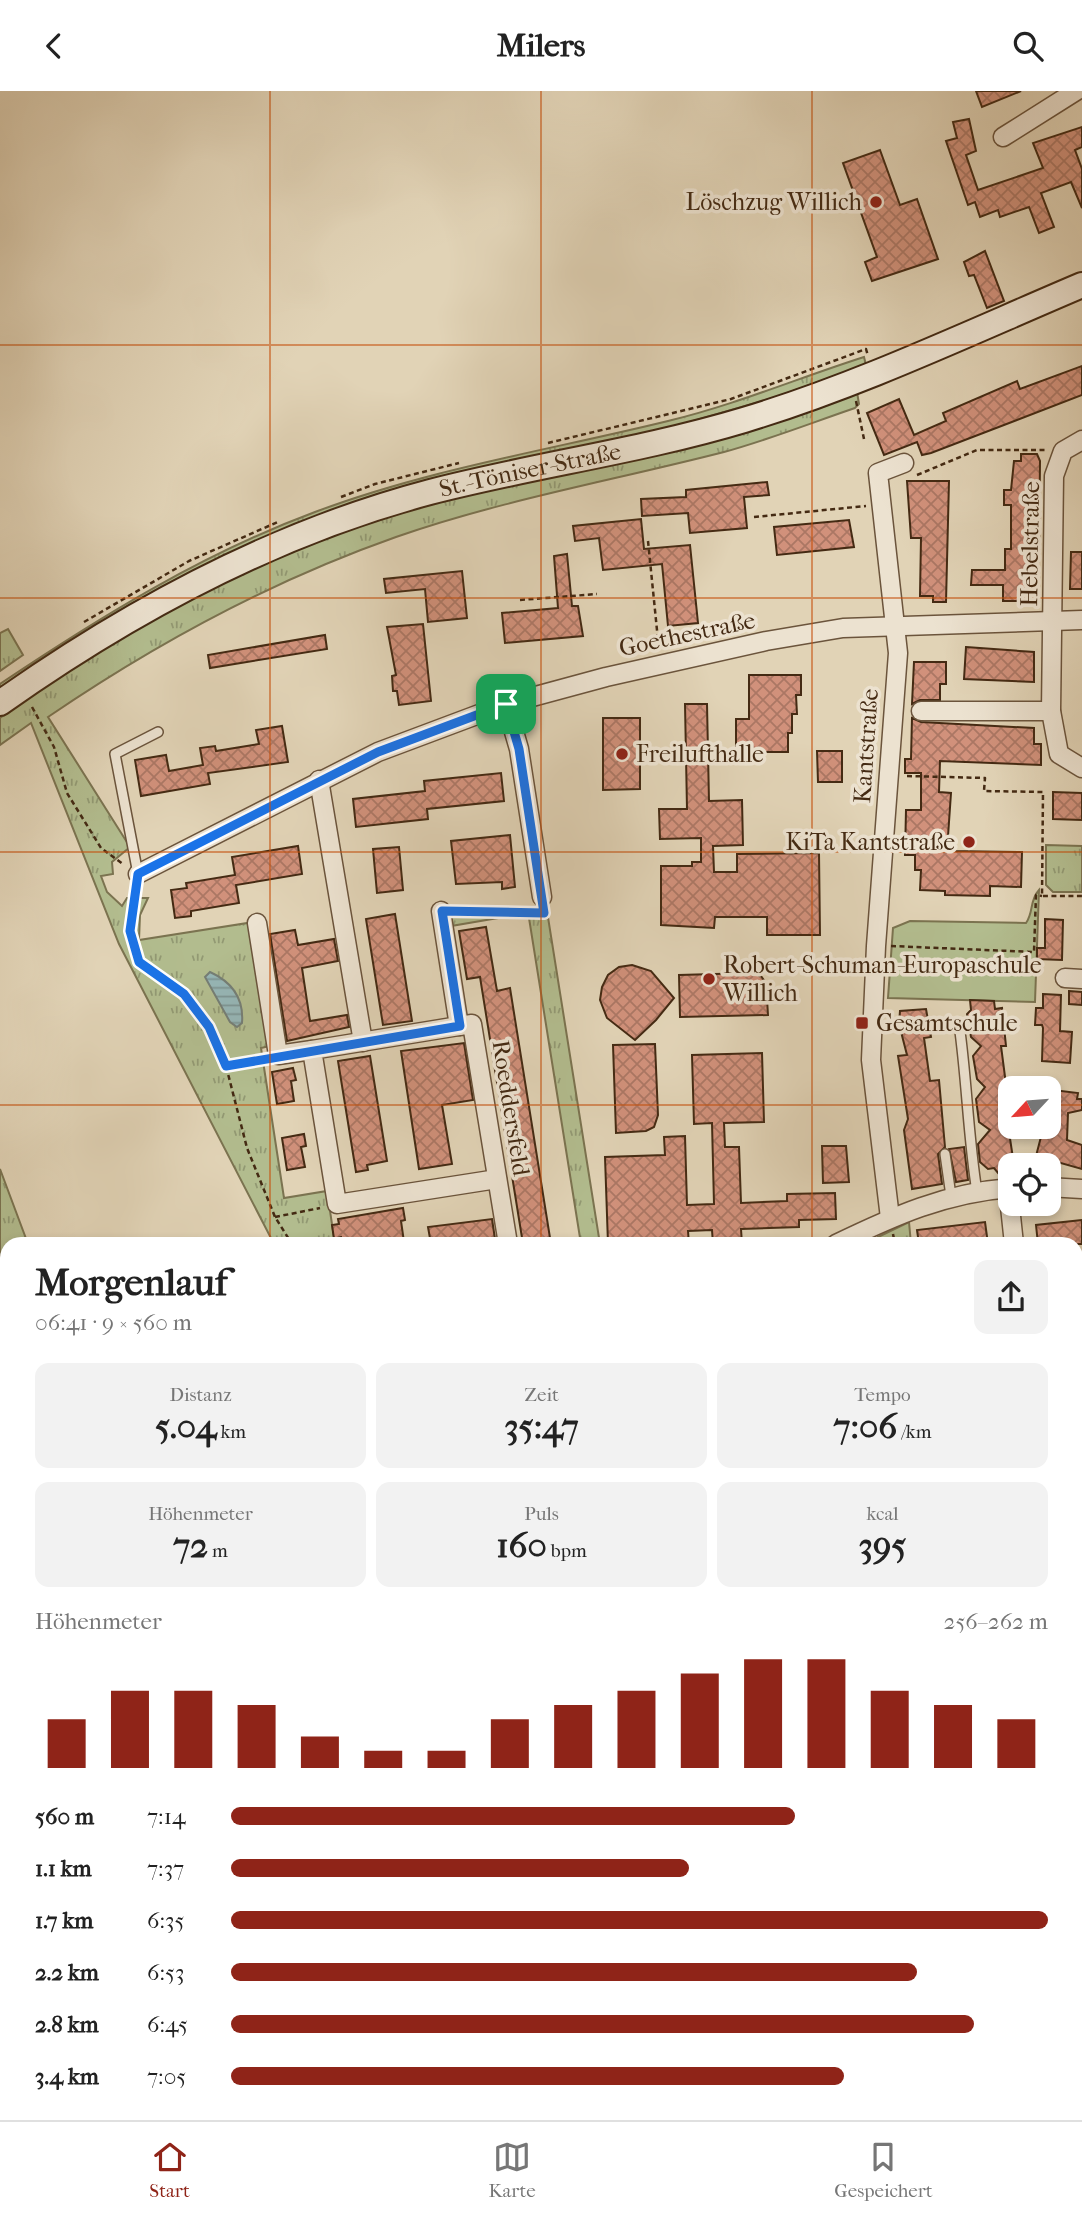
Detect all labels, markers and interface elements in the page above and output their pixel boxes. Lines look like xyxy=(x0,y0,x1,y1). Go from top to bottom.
icon: back xyxy=(35,27,73,65)
text: Milers xyxy=(497,27,585,64)
icon: search xyxy=(1009,27,1047,65)
place label: Löschzug Willich xyxy=(686,188,863,216)
marker: Löschzug Willich xyxy=(868,194,884,210)
street label: St.-Töniser-Straße xyxy=(436,437,624,503)
street label: Hebelstraße xyxy=(1015,481,1045,607)
street label: Goethestraße xyxy=(616,606,758,662)
pin xyxy=(476,674,536,734)
icon: arrive xyxy=(487,685,525,723)
street label: Kantstraße xyxy=(848,688,884,804)
place label: Freilufthalle xyxy=(636,740,764,768)
marker: Freilufthalle xyxy=(614,746,630,762)
place label: KiTa Kantstraße xyxy=(785,828,955,856)
marker: KiTa Kantstraße xyxy=(961,834,977,850)
place label: Robert-Schuman-Europaschule Willich xyxy=(722,951,1042,1007)
marker: Robert-Schuman-Europaschule Willich xyxy=(701,971,717,987)
place label: Gesamtschule xyxy=(876,1009,1018,1037)
marker: Gesamtschule xyxy=(854,1015,870,1031)
street label: Roeddersfeld xyxy=(486,1038,536,1179)
north arrow xyxy=(998,1076,1060,1139)
map controls xyxy=(998,1076,1061,1216)
button: locate xyxy=(998,1153,1061,1216)
text: Morgenlauf xyxy=(35,1260,228,1305)
button: share xyxy=(974,1260,1048,1334)
text: 06:41 · 9 × 560 m xyxy=(35,1309,192,1336)
text: Distanz xyxy=(169,1384,232,1406)
text: Zeit xyxy=(524,1384,559,1406)
text: Tempo xyxy=(854,1384,911,1406)
text: 5.04 xyxy=(155,1406,216,1447)
text: 35:47 xyxy=(504,1406,579,1447)
text: 7:06 xyxy=(834,1406,897,1447)
text: km xyxy=(216,1421,246,1443)
text: /km xyxy=(897,1421,931,1443)
text: Höhenmeter xyxy=(148,1503,253,1525)
text: Puls xyxy=(524,1503,559,1525)
text: kcal xyxy=(867,1503,898,1525)
text: 72 xyxy=(173,1525,208,1566)
text: 160 xyxy=(496,1525,547,1566)
text: 395 xyxy=(859,1525,906,1566)
text: m xyxy=(208,1540,228,1562)
text: bpm xyxy=(547,1540,587,1562)
text: Höhenmeter xyxy=(35,1608,162,1635)
text: 256–262 m xyxy=(944,1608,1048,1635)
text: 560 m xyxy=(35,1803,94,1830)
text: 7:14 xyxy=(147,1803,185,1830)
text: 1.1 km xyxy=(35,1855,92,1882)
text: 7:37 xyxy=(147,1855,184,1882)
text: 1.7 km xyxy=(35,1907,93,1934)
text: 6:35 xyxy=(147,1907,184,1934)
text: 2.2 km xyxy=(35,1959,99,1986)
text: 6:53 xyxy=(147,1959,184,1986)
text: 2.8 km xyxy=(35,2011,99,2038)
text: 6:45 xyxy=(147,2011,188,2038)
text: 3.4 km xyxy=(35,2063,99,2090)
text: 7:05 xyxy=(147,2063,186,2090)
tab: Start xyxy=(149,2138,190,2202)
tab: Karte xyxy=(488,2138,536,2202)
tab: Gespeichert xyxy=(834,2138,933,2202)

